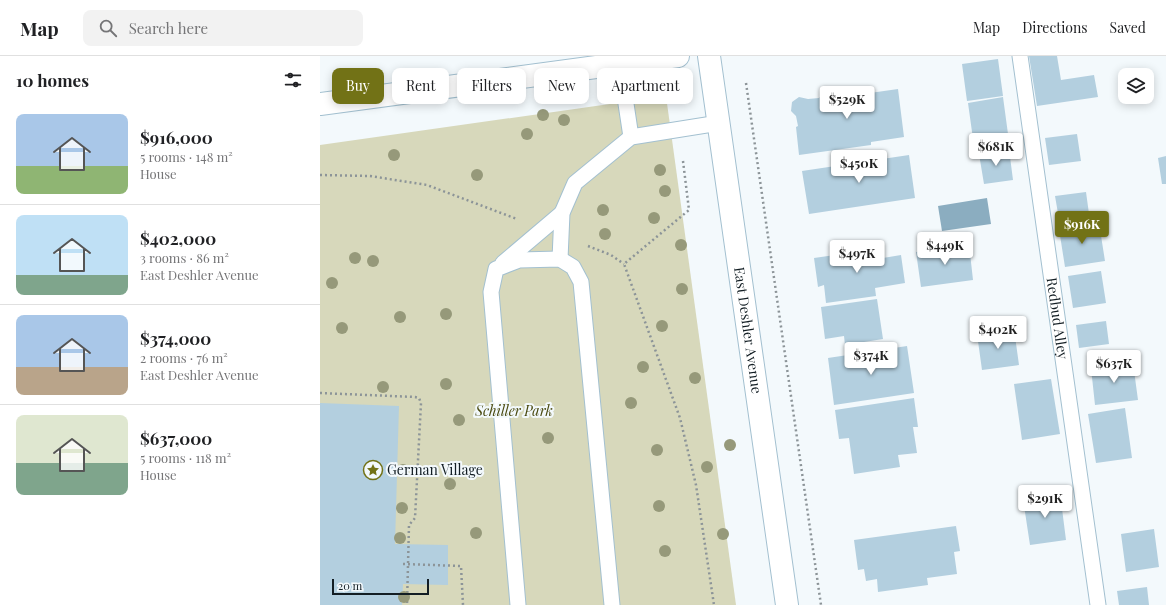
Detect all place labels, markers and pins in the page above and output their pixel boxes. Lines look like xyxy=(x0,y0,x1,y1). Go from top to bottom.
pin: $529K xyxy=(819,86,875,120)
pin: $681K xyxy=(968,133,1024,167)
pin: $450K xyxy=(831,150,887,184)
pin: $916K xyxy=(1054,211,1110,245)
pin: $449K xyxy=(917,232,973,266)
pin: $497K xyxy=(829,240,885,274)
pin: $402K xyxy=(970,316,1026,350)
pin: $374K xyxy=(843,342,899,376)
pin: $637K xyxy=(1086,350,1142,384)
place icon: German Village xyxy=(362,459,384,481)
place label: German Village xyxy=(387,460,483,479)
pin: $291K xyxy=(1017,485,1073,519)

